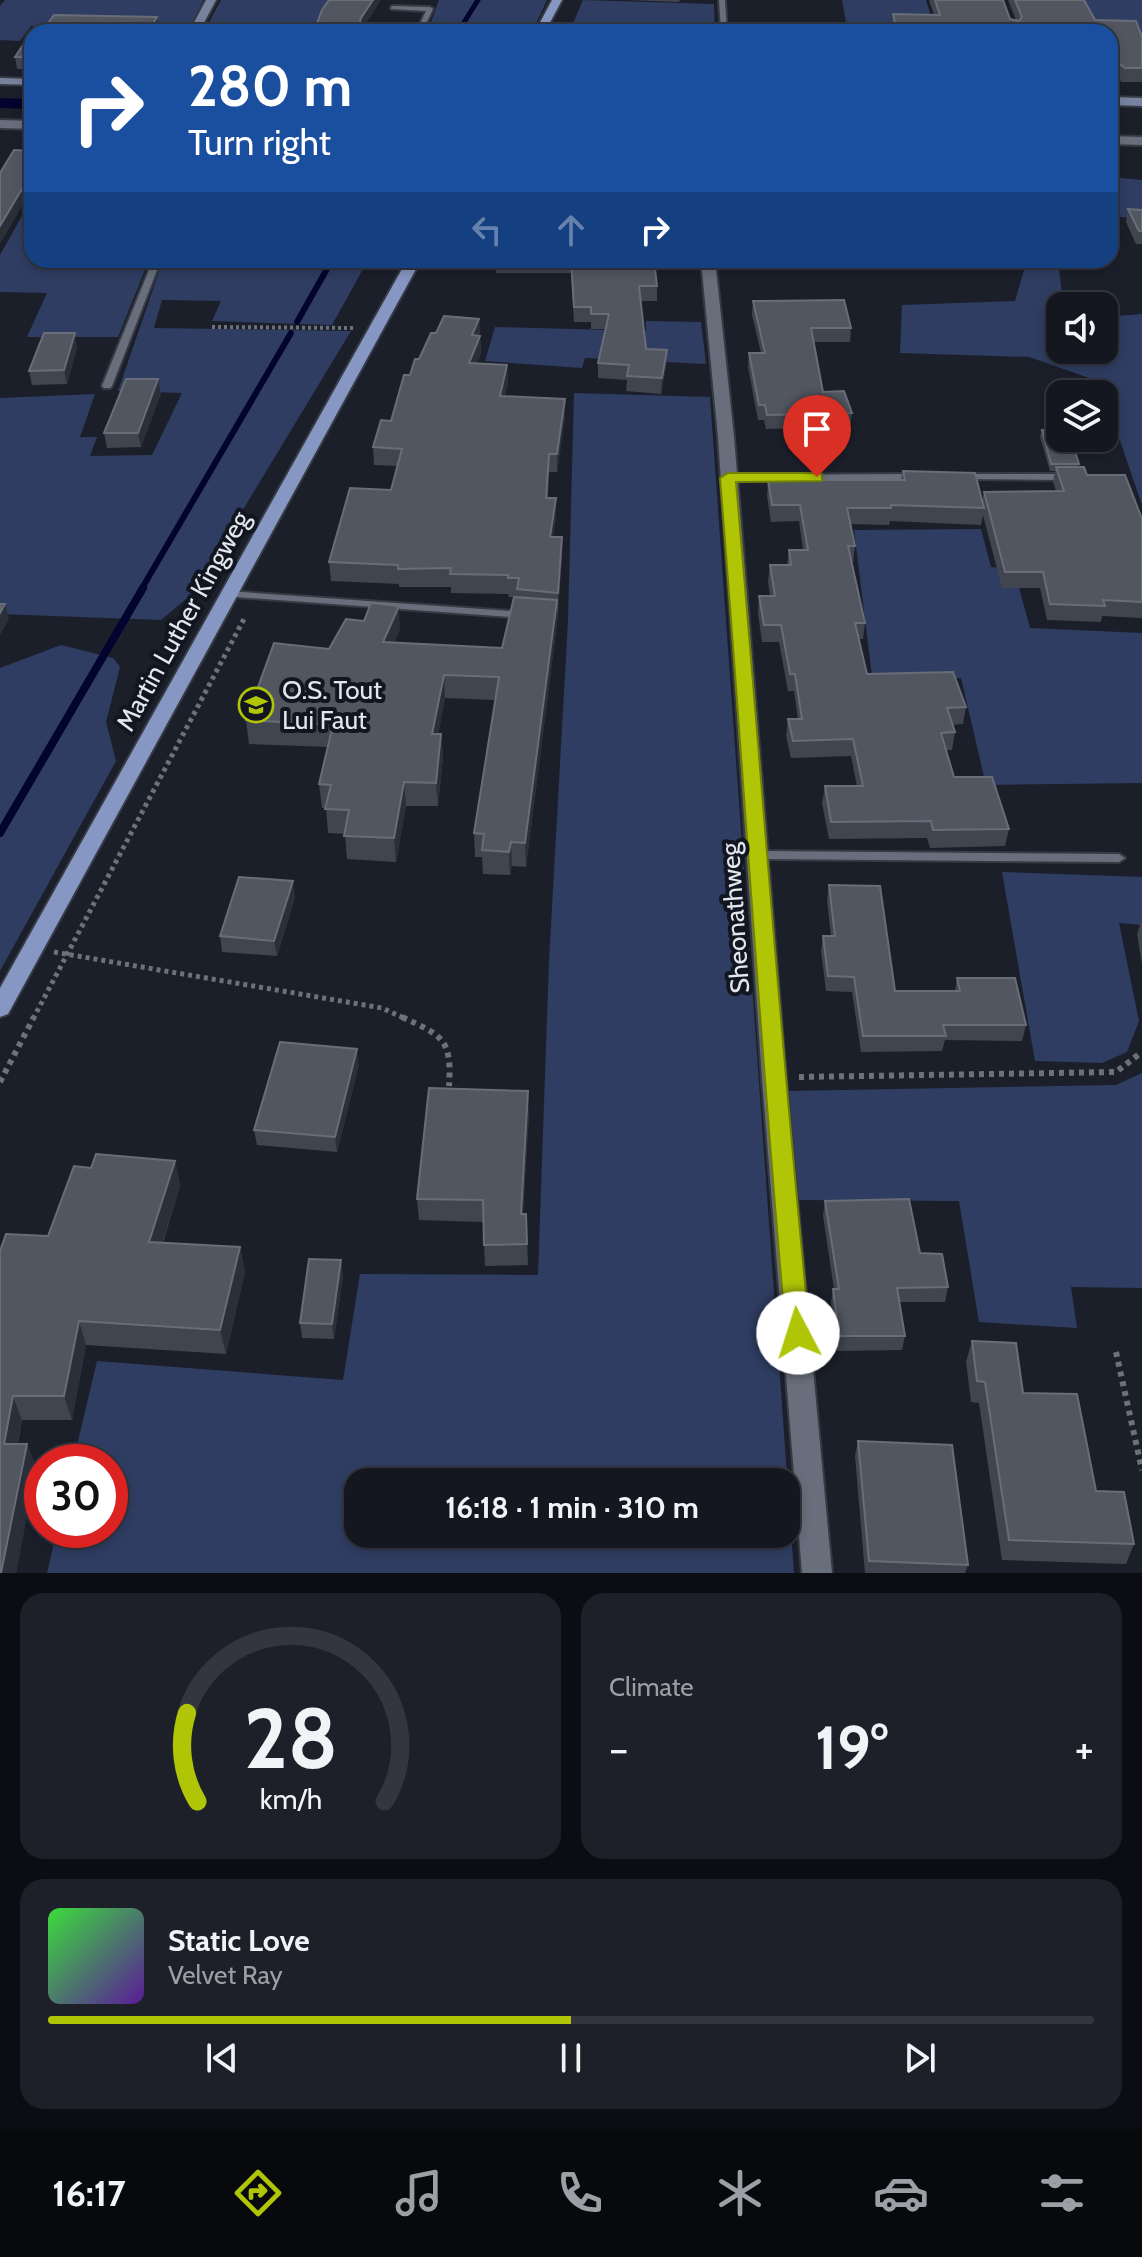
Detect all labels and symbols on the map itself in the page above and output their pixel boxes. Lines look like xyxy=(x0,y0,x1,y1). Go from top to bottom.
pin xyxy=(783,395,851,477)
street label: Martin Luther Kingweg xyxy=(109,505,257,736)
place label: O.S. Tout Lui Faut xyxy=(282,674,382,736)
school or university icon: O.S. Tout Lui Faut xyxy=(237,686,275,724)
street label: Sheonathweg xyxy=(714,840,756,994)
position arrow xyxy=(756,1291,840,1375)
speed limit sign: 30 xyxy=(24,1444,128,1548)

